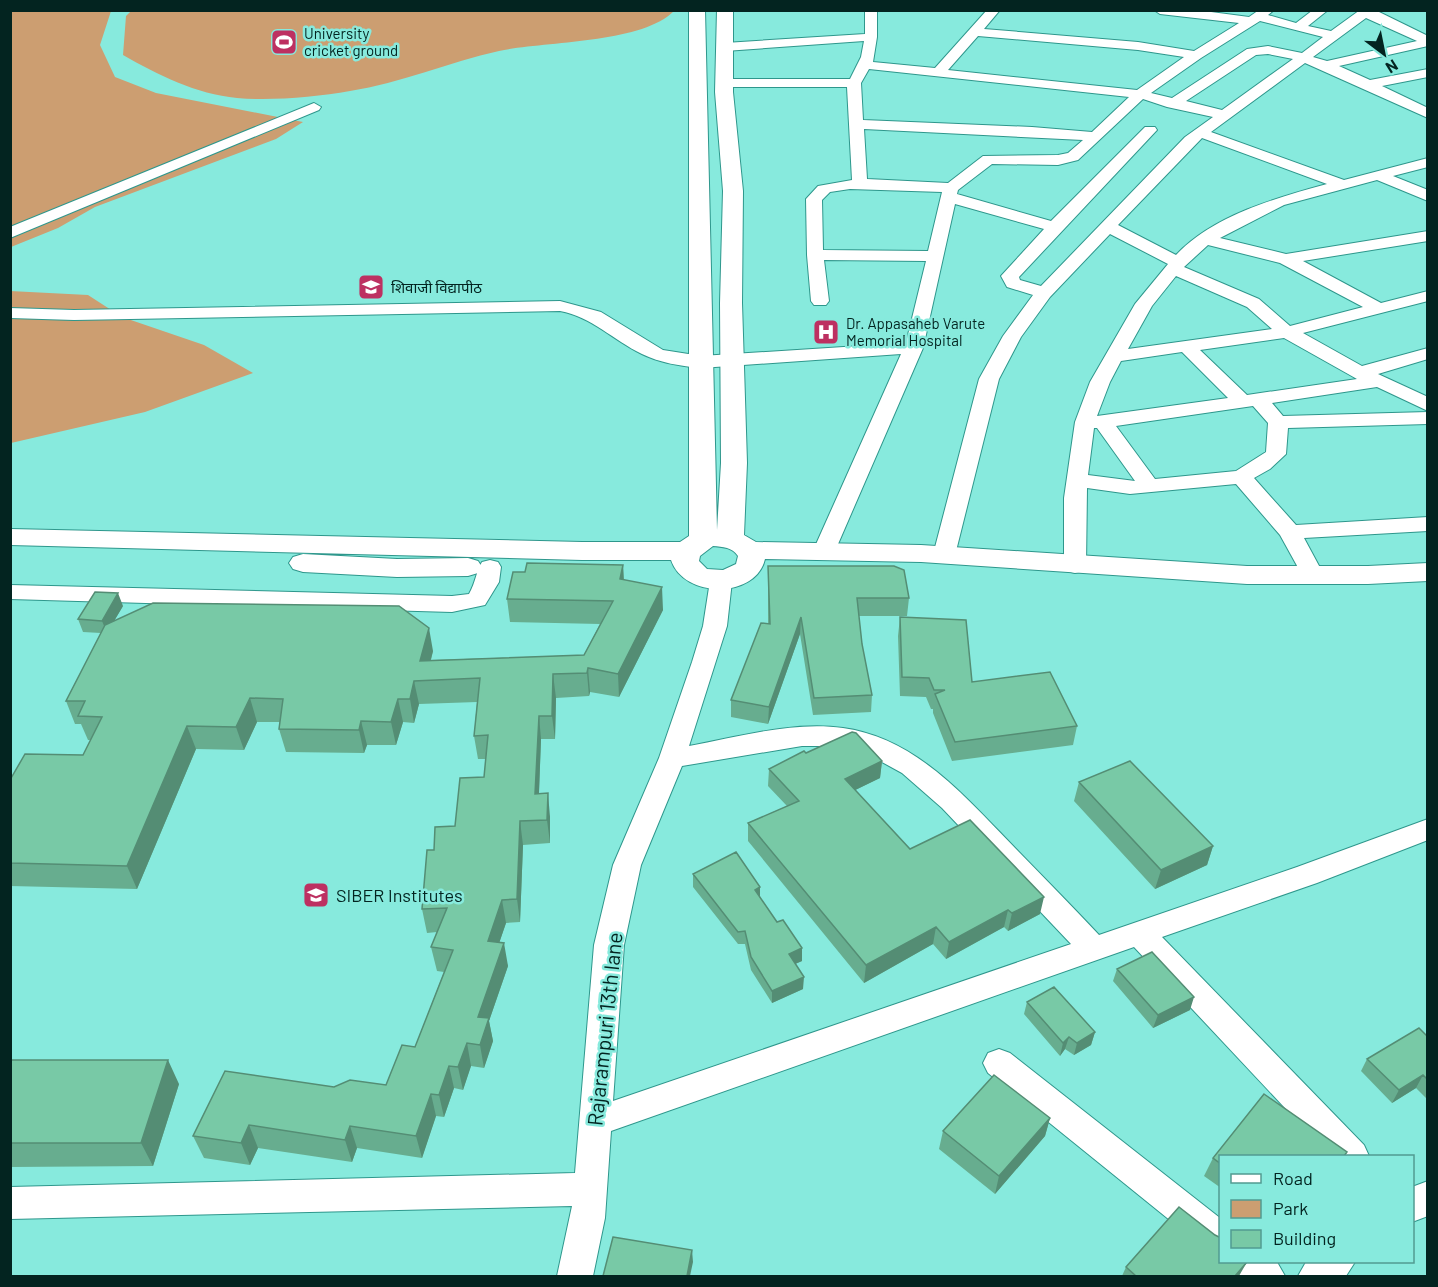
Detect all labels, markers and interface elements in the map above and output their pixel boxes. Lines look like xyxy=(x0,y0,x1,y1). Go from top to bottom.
place label: University cricket ground xyxy=(304,24,398,59)
north arrow xyxy=(1354,24,1414,84)
sports icon: University cricket ground xyxy=(269,27,299,57)
text: N xyxy=(1383,56,1402,78)
school or university icon: शिवाजी विद्यापीठ xyxy=(356,272,386,302)
place label: शिवाजी विद्यापीठ xyxy=(391,278,482,296)
place label: Dr. Appasaheb Varute Memorial Hospital xyxy=(846,314,985,349)
hospital icon: Dr. Appasaheb Varute Memorial Hospital xyxy=(811,317,841,347)
school or university icon: SIBER Institutes xyxy=(301,880,331,910)
place label: SIBER Institutes xyxy=(336,884,463,906)
street label: Rajarampuri 13th lane xyxy=(581,931,627,1127)
legend xyxy=(1219,1155,1414,1263)
text: Road xyxy=(1273,1167,1313,1189)
text: Park xyxy=(1273,1197,1308,1219)
text: Building xyxy=(1273,1227,1336,1249)

